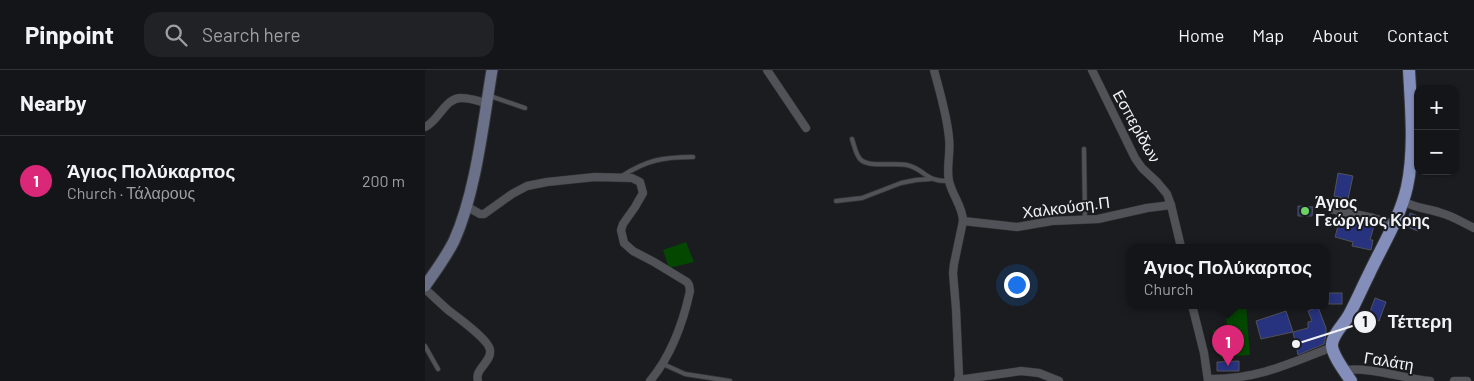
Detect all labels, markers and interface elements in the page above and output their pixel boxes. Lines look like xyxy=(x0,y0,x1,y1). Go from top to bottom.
search box xyxy=(144,12,494,57)
text: Pinpoint xyxy=(25,20,114,49)
icon: search xyxy=(162,21,190,49)
text: Search here xyxy=(202,23,301,46)
text: Home xyxy=(1178,24,1224,46)
text: Map xyxy=(1252,24,1284,46)
text: About xyxy=(1312,24,1359,46)
text: Contact xyxy=(1387,24,1449,46)
map controls xyxy=(1414,85,1459,175)
button: + xyxy=(1414,85,1459,130)
street label: Εσπερίδων xyxy=(1110,86,1165,165)
text: Nearby xyxy=(20,90,86,115)
button: − xyxy=(1414,130,1459,175)
text: Άγιος Πολύκαρπος xyxy=(67,159,235,182)
text: 1 xyxy=(33,171,39,190)
text: 200 m xyxy=(362,171,405,190)
text: Church · Τάλαρους xyxy=(67,183,195,202)
street label: Χαλκούση.Π xyxy=(1021,192,1111,221)
place label: Άγιος Γεώργιος Κρης xyxy=(1315,192,1430,230)
marker: Άγιος Γεώργιος Κρης xyxy=(1299,205,1311,217)
popup xyxy=(1127,244,1329,309)
text: Άγιος Πολύκαρπος xyxy=(1144,255,1312,278)
your location xyxy=(1004,272,1030,298)
text: Church xyxy=(1144,279,1193,298)
callout: Τέττερη xyxy=(1353,305,1462,338)
text: Τέττερη xyxy=(1388,310,1452,332)
text: 1 xyxy=(1362,312,1368,330)
pin: 1 xyxy=(1212,325,1244,366)
street label: Γαλάτη xyxy=(1363,347,1415,374)

